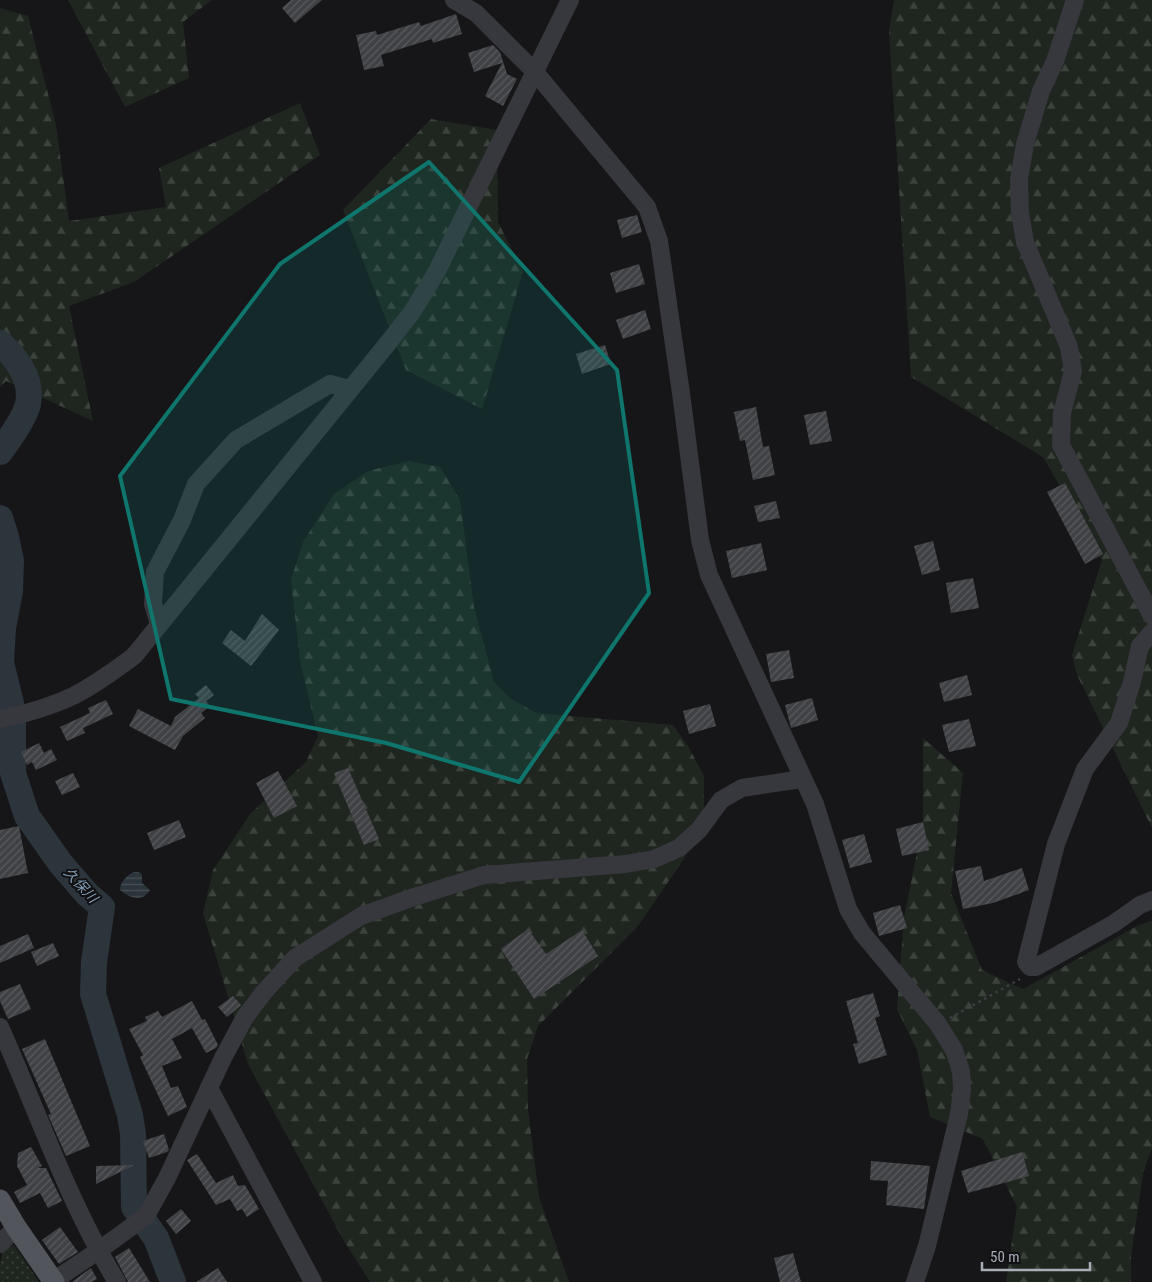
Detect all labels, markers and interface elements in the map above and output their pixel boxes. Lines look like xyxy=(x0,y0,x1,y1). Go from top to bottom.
water label: 久保川 xyxy=(61,864,103,907)
scale bar xyxy=(982,1240,1090,1272)
text: 50 m xyxy=(990,1248,1020,1266)

